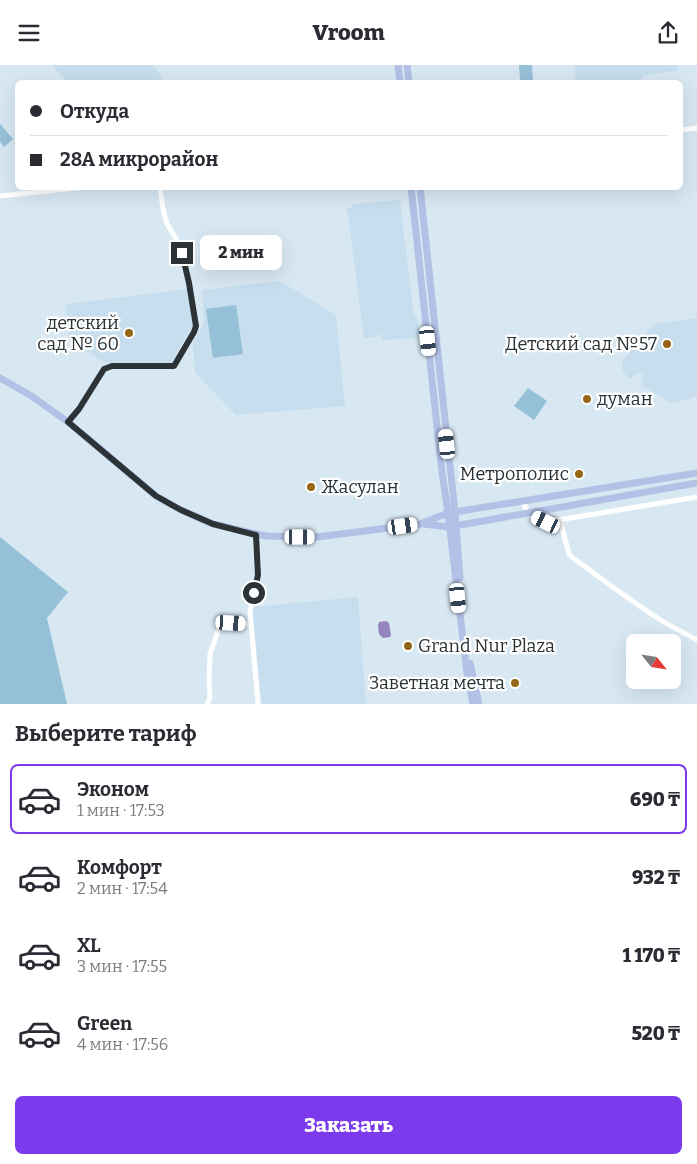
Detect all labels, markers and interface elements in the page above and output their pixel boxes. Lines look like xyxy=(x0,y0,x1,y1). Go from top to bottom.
icon: menu xyxy=(15,19,43,47)
text: Vroom xyxy=(313,19,384,46)
icon: share xyxy=(654,19,682,47)
text: Откуда xyxy=(60,100,129,123)
text: 28А микрорайон xyxy=(60,148,218,171)
callout: 2 мин xyxy=(200,235,282,271)
route end xyxy=(171,242,193,264)
text: 2 мин xyxy=(218,243,264,262)
place label: детский сад № 60 xyxy=(37,312,119,355)
car xyxy=(418,325,437,357)
marker: детский сад № 60 xyxy=(123,327,135,339)
place label: Детский сад №57 xyxy=(505,333,657,355)
marker: Детский сад №57 xyxy=(661,338,673,350)
place label: думан xyxy=(597,388,653,410)
marker: думан xyxy=(581,393,593,405)
car xyxy=(437,428,456,460)
place label: Метрополис xyxy=(460,463,569,485)
marker: Метрополис xyxy=(573,468,585,480)
place label: Жасулан xyxy=(321,476,399,498)
marker: Жасулан xyxy=(305,481,317,493)
car xyxy=(529,509,562,535)
car xyxy=(387,516,418,536)
car xyxy=(285,530,315,545)
route start xyxy=(243,582,265,604)
car xyxy=(448,582,467,614)
car xyxy=(215,615,246,631)
north arrow xyxy=(626,634,681,689)
map controls xyxy=(626,634,681,689)
place label: Grand Nur Plaza xyxy=(418,635,555,657)
marker: Grand Nur Plaza xyxy=(402,640,414,652)
place label: Заветная мечта xyxy=(369,672,505,694)
marker: Заветная мечта xyxy=(509,677,521,689)
text: Выберите тариф xyxy=(15,720,196,747)
icon: car xyxy=(17,777,62,822)
text: Эконом xyxy=(77,778,149,801)
text: 690 ₸ xyxy=(630,788,680,811)
text: 1 мин · 17:53 xyxy=(77,801,165,820)
icon: car xyxy=(17,855,62,900)
text: Комфорт xyxy=(77,856,162,879)
text: 932 ₸ xyxy=(632,866,680,889)
text: 2 мин · 17:54 xyxy=(77,879,168,898)
icon: car xyxy=(17,933,62,978)
text: XL xyxy=(77,934,101,957)
text: 1 170 ₸ xyxy=(623,944,680,967)
text: 3 мин · 17:55 xyxy=(77,957,167,976)
icon: car xyxy=(17,1011,62,1056)
text: Green xyxy=(77,1012,132,1035)
text: 520 ₸ xyxy=(632,1022,680,1045)
text: 4 мин · 17:56 xyxy=(77,1035,168,1054)
button: Заказать xyxy=(15,1096,682,1154)

